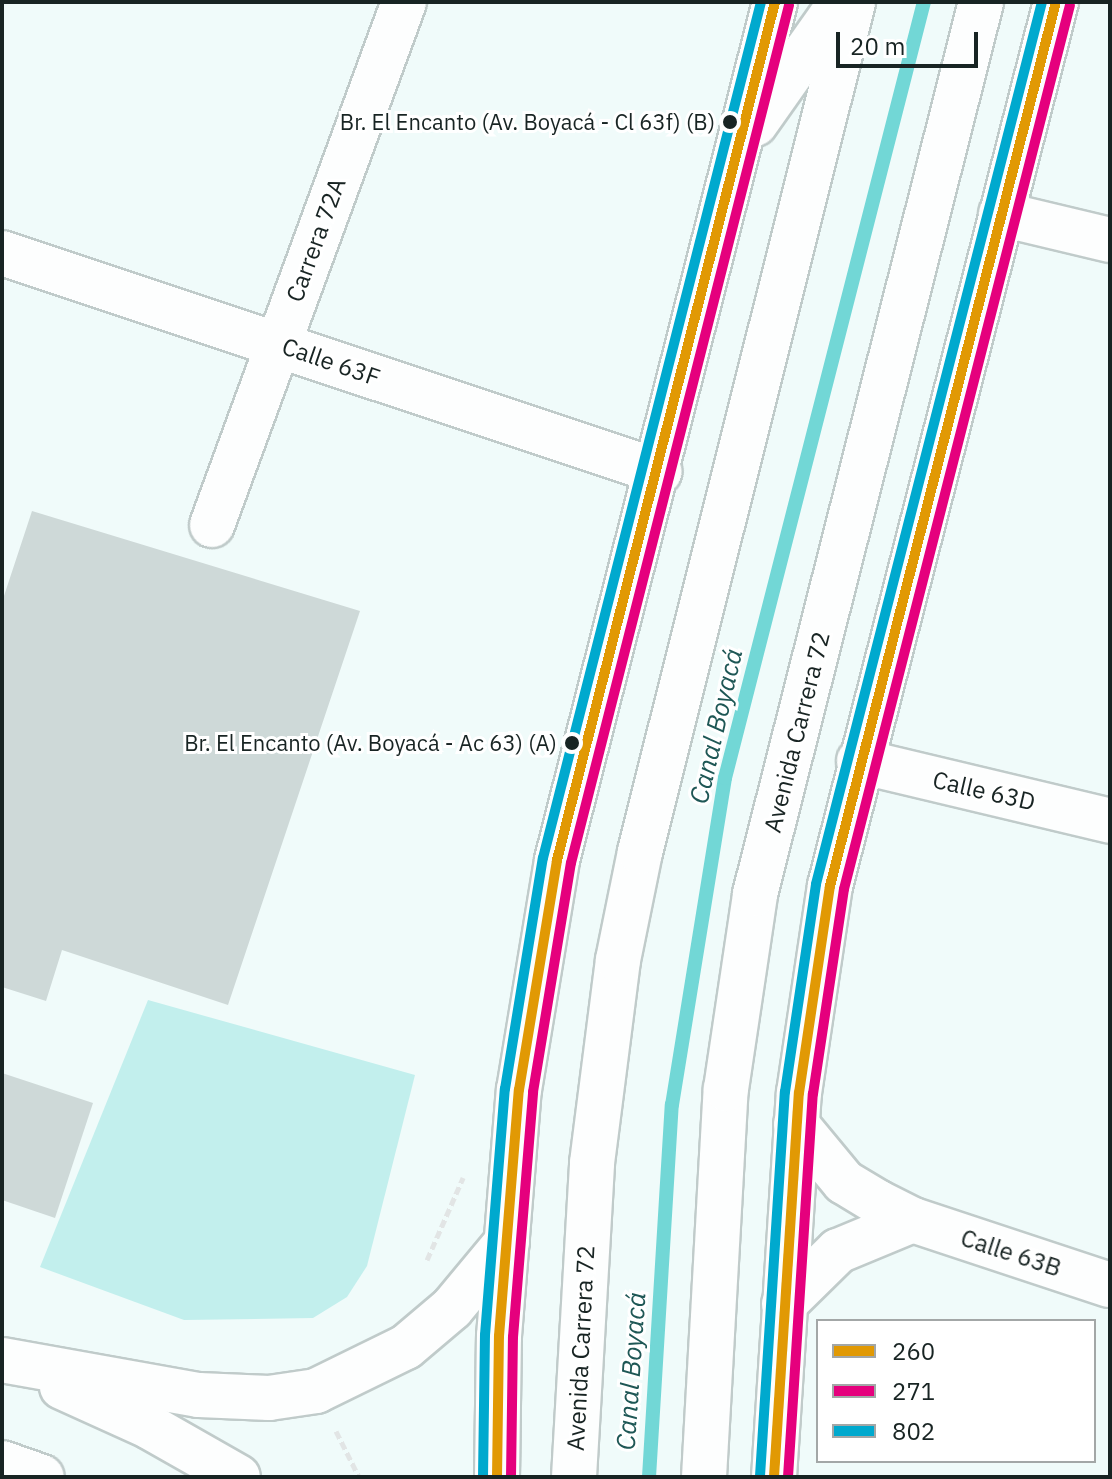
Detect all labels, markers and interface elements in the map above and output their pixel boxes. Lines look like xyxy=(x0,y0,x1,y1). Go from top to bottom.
scale bar xyxy=(840,16,982,66)
text: 20 m xyxy=(850,30,905,62)
place label: Br. El Encanto (Av. Boyacá - Cl 63f) (B) xyxy=(340,109,715,135)
marker: Br. El Encanto (Av. Boyacá - Cl 63f) (B) xyxy=(722,114,738,130)
street label: Carrera 72A xyxy=(280,174,352,306)
street label: Calle 63F xyxy=(278,332,384,392)
street label: Avenida Carrera 72 xyxy=(758,629,836,835)
water label: Canal Boyacá xyxy=(683,645,749,807)
place label: Br. El Encanto (Av. Boyacá - Ac 63) (A) xyxy=(184,730,557,756)
marker: Br. El Encanto (Av. Boyacá - Ac 63) (A) xyxy=(564,735,580,751)
street label: Calle 63D xyxy=(930,765,1038,817)
street label: Calle 63B xyxy=(957,1223,1065,1283)
street label: Avenida Carrera 72 xyxy=(561,1244,601,1452)
water label: Canal Boyacá xyxy=(610,1291,652,1451)
legend xyxy=(816,1319,1096,1463)
text: 260 xyxy=(892,1335,935,1367)
text: 271 xyxy=(892,1375,935,1407)
text: 802 xyxy=(892,1415,935,1447)

